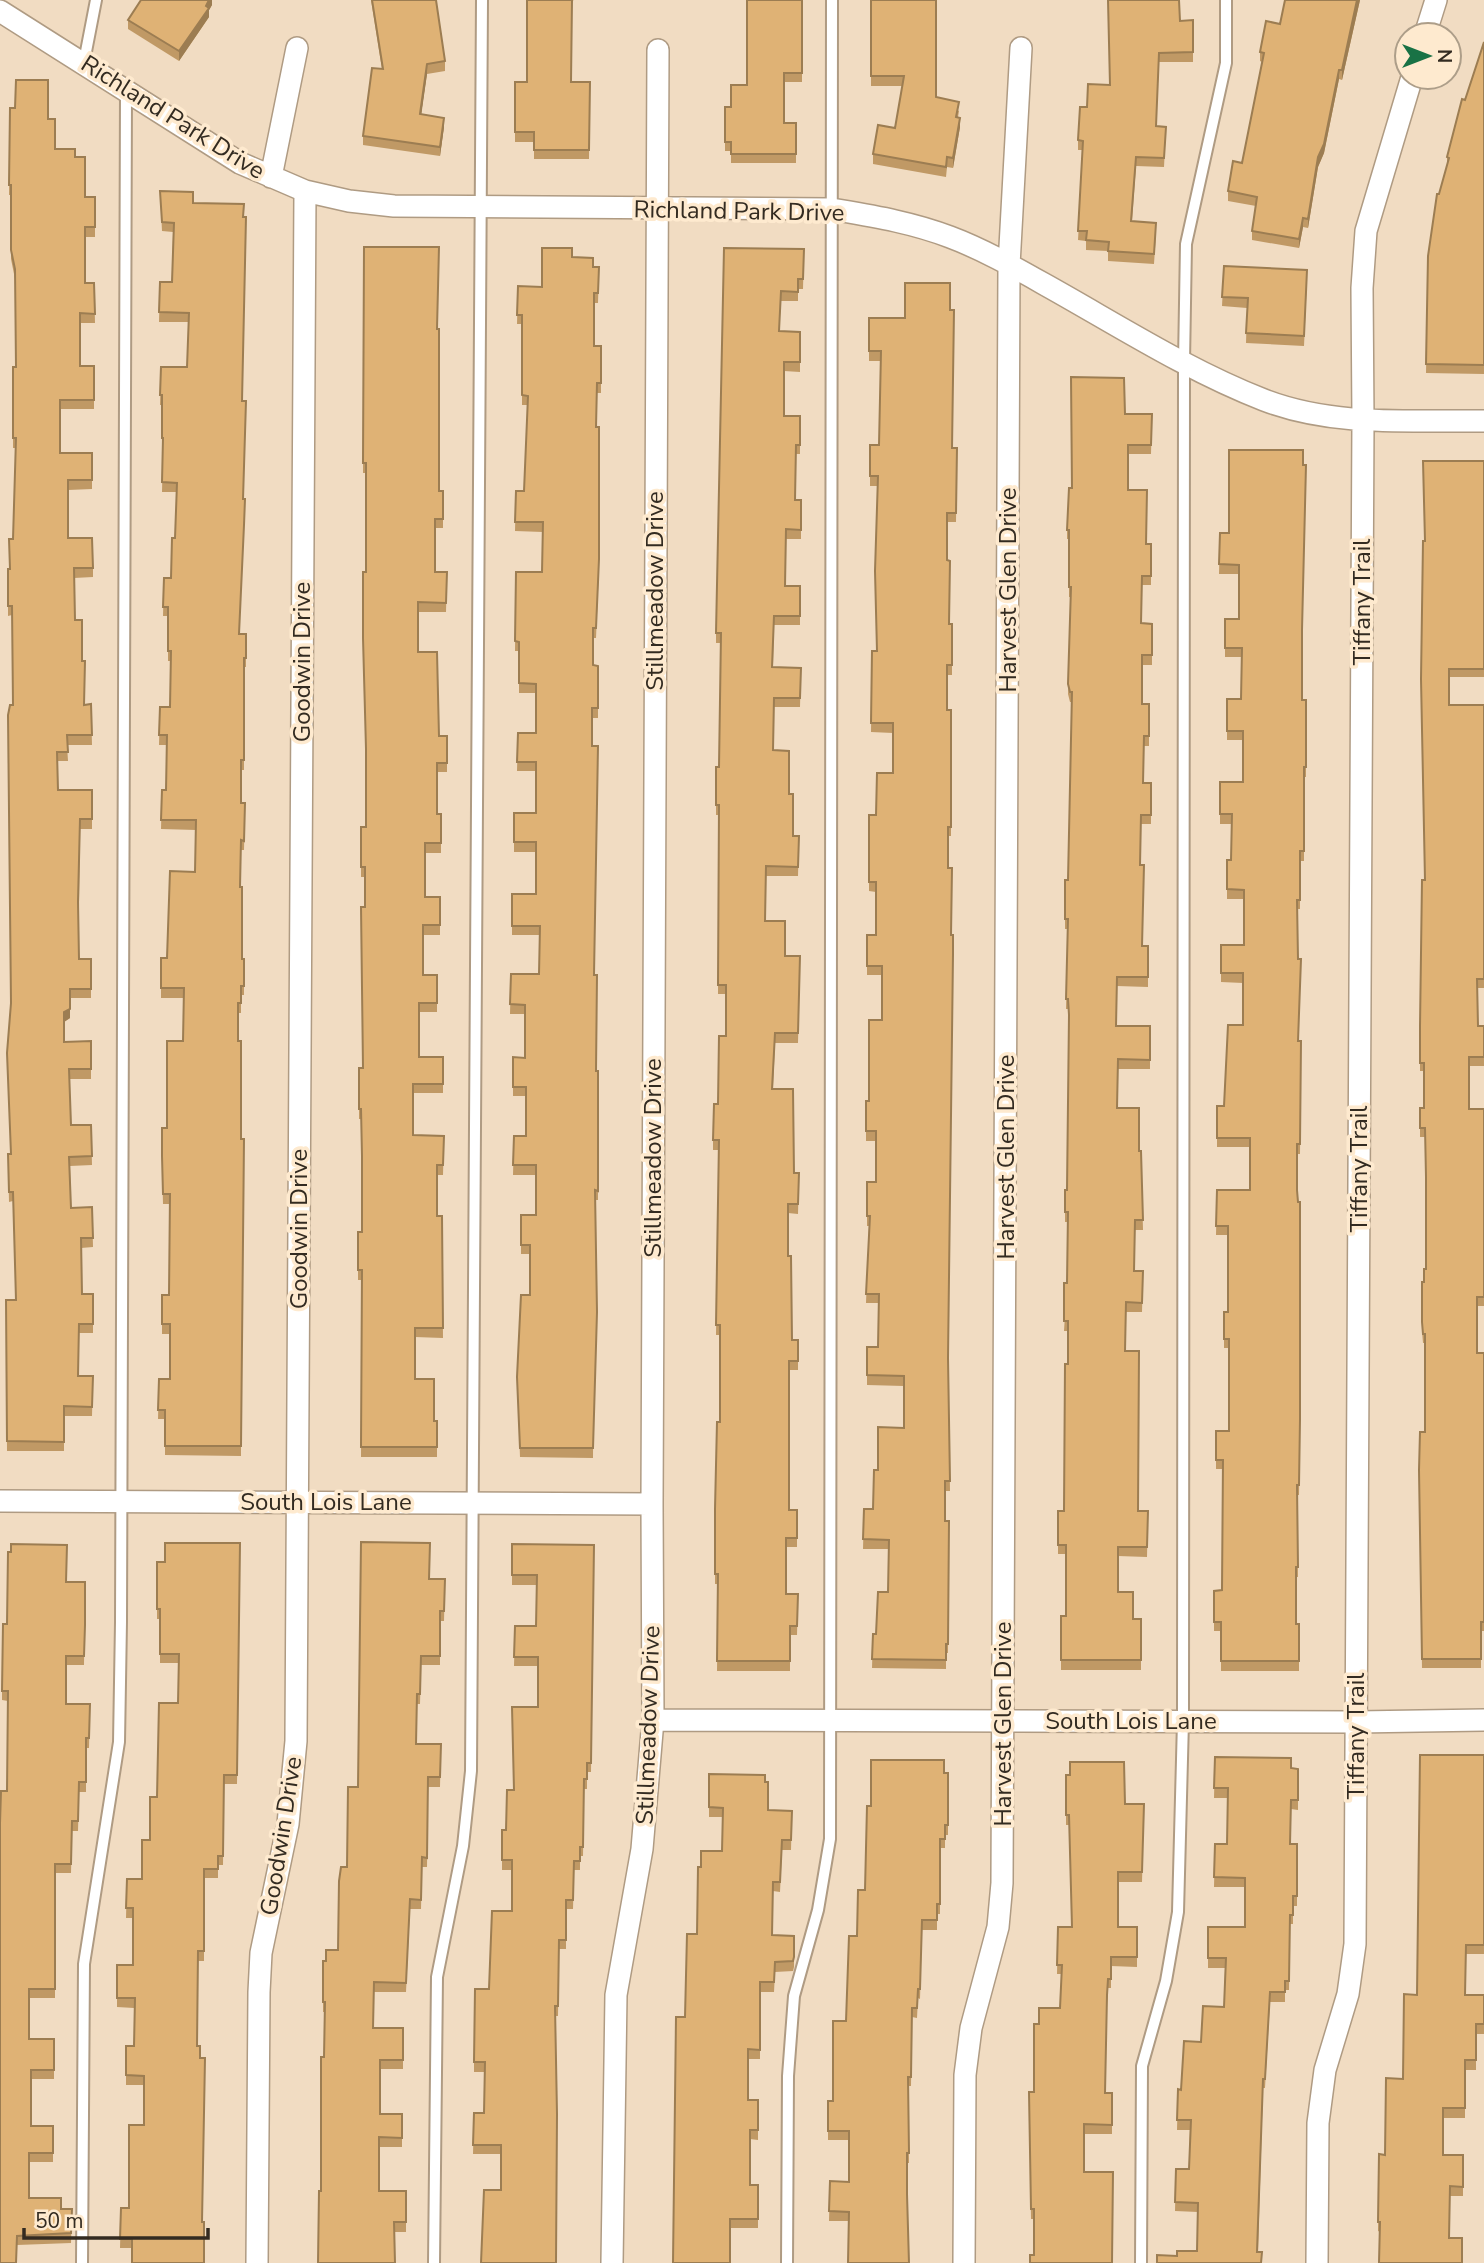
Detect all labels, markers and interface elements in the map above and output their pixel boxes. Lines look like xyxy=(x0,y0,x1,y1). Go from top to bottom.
north arrow xyxy=(1393,21,1463,91)
street label: Richland Park Drive xyxy=(75,48,271,186)
text: N xyxy=(1431,49,1457,63)
street label: Richland Park Drive xyxy=(633,193,845,229)
street label: Harvest Glen Drive xyxy=(992,487,1024,693)
street label: Stillmeadow Drive xyxy=(639,491,671,691)
street label: Tiffany Trail xyxy=(1346,539,1378,665)
street label: Goodwin Drive xyxy=(286,582,318,742)
street label: Harvest Glen Drive xyxy=(990,1054,1022,1260)
street label: Stillmeadow Drive xyxy=(637,1058,669,1258)
street label: Tiffany Trail xyxy=(1343,1106,1375,1232)
street label: Goodwin Drive xyxy=(283,1149,315,1309)
street label: South Lois Lane xyxy=(240,1486,412,1518)
street label: Harvest Glen Drive xyxy=(987,1621,1019,1827)
street label: Stillmeadow Drive xyxy=(629,1625,667,1825)
street label: Tiffany Trail xyxy=(1340,1673,1372,1799)
street label: South Lois Lane xyxy=(1045,1705,1217,1737)
street label: Goodwin Drive xyxy=(253,1754,309,1918)
scale bar xyxy=(24,2196,208,2240)
text: 50 m xyxy=(35,2207,84,2235)

